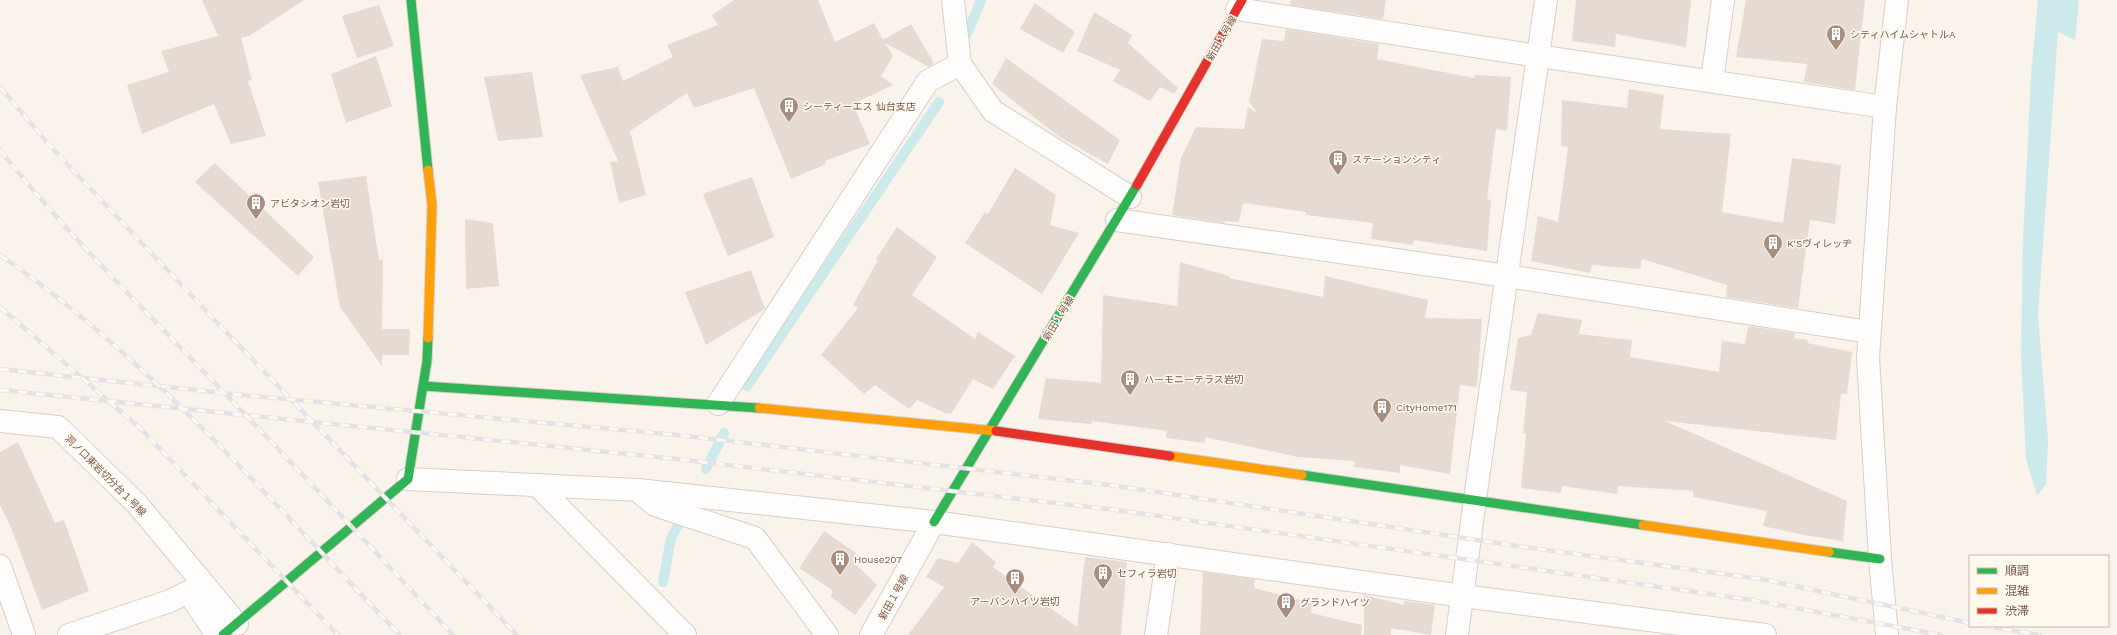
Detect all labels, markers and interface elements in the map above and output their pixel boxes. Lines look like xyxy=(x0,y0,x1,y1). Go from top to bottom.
street label: 新田１号線 xyxy=(1204,14,1239,63)
building icon: シティハイムシャトルA xyxy=(1825,23,1847,51)
place label: シティハイムシャトルA xyxy=(1850,29,1956,40)
building icon: シーティーエス 仙台支店 xyxy=(778,95,800,123)
place label: シーティーエス 仙台支店 xyxy=(803,101,916,112)
building icon: ステーションシティ xyxy=(1327,148,1349,176)
place label: ステーションシティ xyxy=(1352,154,1441,165)
building icon: アビタシオン岩切 xyxy=(245,192,267,220)
place label: アビタシオン岩切 xyxy=(270,198,350,209)
building icon: K'Sヴィレッヂ xyxy=(1762,232,1784,260)
place label: K'Sヴィレッヂ xyxy=(1787,238,1852,249)
street label: 新田１号線 xyxy=(1041,294,1076,343)
building icon: ハーモニーテラス岩切 xyxy=(1119,368,1141,396)
place label: ハーモニーテラス岩切 xyxy=(1144,374,1244,385)
building icon: CityHome171 xyxy=(1371,396,1393,424)
place label: CityHome171 xyxy=(1396,402,1457,413)
street label: 洞ノ口東岩切分台１号線 xyxy=(63,433,148,518)
building icon: House207 xyxy=(829,548,851,576)
place label: House207 xyxy=(854,554,902,565)
legend xyxy=(1969,555,2109,627)
building icon: セフィラ岩切 xyxy=(1092,562,1114,590)
text: 順調 xyxy=(2005,564,2029,578)
building icon: アーバンハイツ岩切 xyxy=(1004,567,1026,595)
place label: セフィラ岩切 xyxy=(1117,568,1177,579)
street label: 新田１号線 xyxy=(877,573,910,622)
text: 混雑 xyxy=(2005,584,2029,598)
building icon: グランドハイツ xyxy=(1275,591,1297,619)
place label: アーバンハイツ岩切 xyxy=(970,596,1060,607)
place label: グランドハイツ xyxy=(1300,597,1370,608)
text: 渋滞 xyxy=(2005,604,2029,618)

